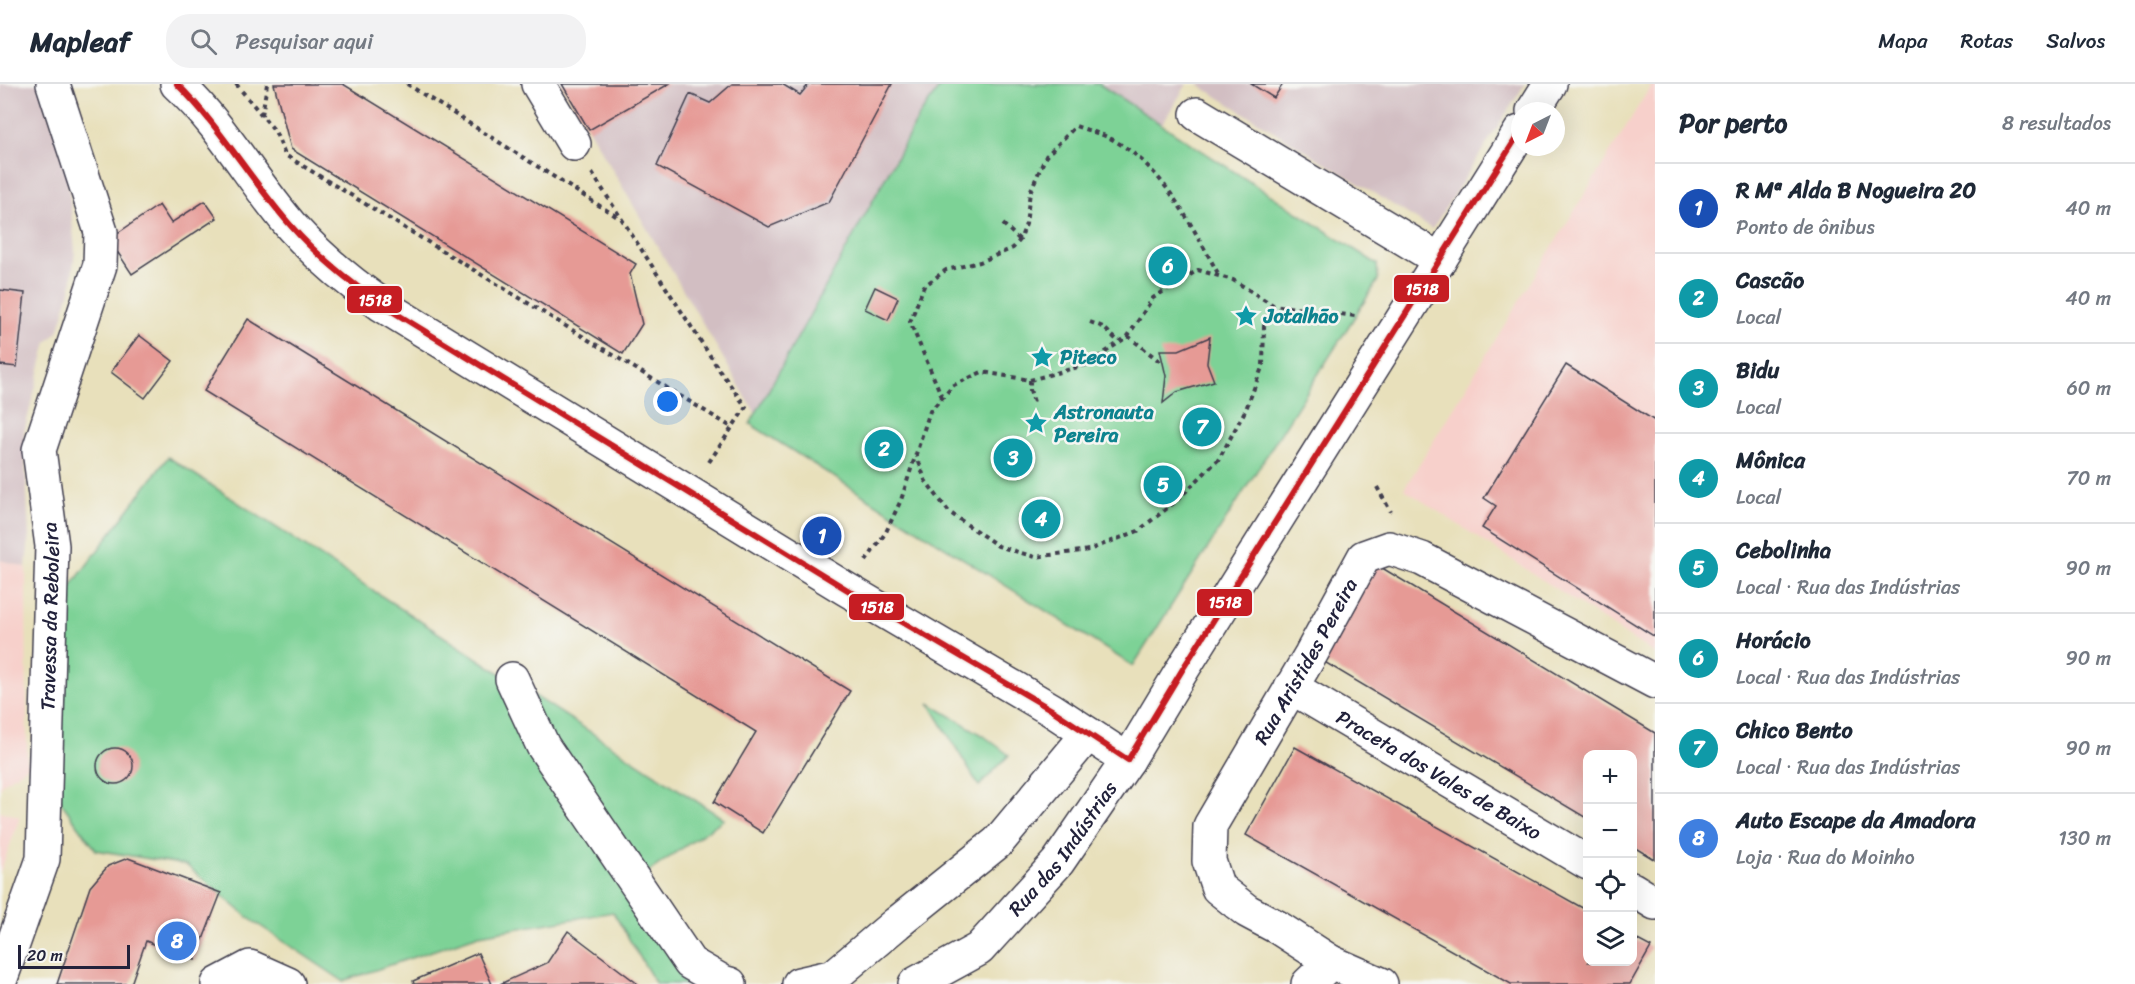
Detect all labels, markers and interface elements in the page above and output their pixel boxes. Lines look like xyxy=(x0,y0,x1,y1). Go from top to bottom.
search box xyxy=(166,14,586,68)
text: Mapleaf xyxy=(30,17,130,66)
text: Pesquisar aqui xyxy=(235,22,373,61)
text: Mapa xyxy=(1878,22,1927,60)
text: Rotas xyxy=(1960,22,2013,60)
text: Salvos xyxy=(2046,22,2105,60)
icon: search xyxy=(187,25,220,58)
text: Por perto xyxy=(1679,100,1787,146)
north arrow xyxy=(1511,102,1565,156)
text: 8 resultados xyxy=(2002,106,2111,141)
text: R Mª Alda B Nogueira 20 xyxy=(1736,171,1976,210)
text: 1 xyxy=(1694,191,1703,226)
text: 40 m xyxy=(2065,191,2111,226)
text: Ponto de ônibus xyxy=(1736,210,1875,245)
pin: 6 xyxy=(1148,244,1188,288)
text: Cascão xyxy=(1736,261,1804,300)
line badge: 1518 xyxy=(1393,274,1450,303)
text: 1518 xyxy=(1405,275,1439,304)
text: 2 xyxy=(1693,281,1704,316)
text: 40 m xyxy=(2065,281,2111,316)
line badge: 1518 xyxy=(346,285,403,314)
text: 1518 xyxy=(358,286,392,315)
place label: Jotalhão xyxy=(1263,299,1339,334)
text: Local xyxy=(1736,300,1781,335)
place icon: Jotalhão xyxy=(1233,303,1259,329)
place label: Piteco xyxy=(1060,340,1117,375)
place icon: Piteco xyxy=(1029,344,1055,370)
text: Bidu xyxy=(1736,351,1779,390)
text: 3 xyxy=(1693,371,1704,406)
text: 60 m xyxy=(2066,371,2111,406)
your location xyxy=(653,387,682,416)
text: Local xyxy=(1736,390,1781,425)
place label: Astronauta Pereira xyxy=(1053,395,1154,453)
pin: 7 xyxy=(1182,404,1222,450)
place icon: Astronauta Pereira xyxy=(1023,410,1049,436)
pin: 2 xyxy=(864,426,904,472)
pin: 3 xyxy=(994,436,1032,481)
text: Mônica xyxy=(1736,441,1805,480)
text: 4 xyxy=(1692,461,1705,496)
text: 70 m xyxy=(2066,461,2111,496)
pin: 5 xyxy=(1144,462,1182,508)
text: Local xyxy=(1736,480,1781,515)
pin: 4 xyxy=(1022,496,1060,542)
pin: 1 xyxy=(802,514,842,558)
street label: Travessa da Reboleira xyxy=(30,520,70,711)
text: Cebolinha xyxy=(1736,531,1831,570)
text: 5 xyxy=(1692,551,1705,586)
text: 90 m xyxy=(2066,551,2111,586)
text: Local · Rua das Indústrias xyxy=(1736,570,1960,605)
street label: Rua Aristides Pereira xyxy=(1244,572,1367,751)
line badge: 1518 xyxy=(1196,588,1253,617)
text: 1518 xyxy=(1208,588,1242,617)
line badge: 1518 xyxy=(848,593,905,621)
text: 1518 xyxy=(860,593,894,622)
text: Horácio xyxy=(1736,621,1811,660)
text: 6 xyxy=(1693,641,1704,676)
text: 90 m xyxy=(2066,641,2111,676)
text: Local · Rua das Indústrias xyxy=(1736,660,1960,695)
street label: Praceta dos Vales de Baixo xyxy=(1329,700,1548,850)
text: Chico Bento xyxy=(1736,711,1853,750)
text: 7 xyxy=(1693,731,1704,766)
text: 90 m xyxy=(2066,731,2111,766)
map controls xyxy=(1583,750,1637,966)
button: + xyxy=(1583,750,1637,804)
text: Local · Rua das Indústrias xyxy=(1736,750,1960,785)
street label: Rua das Indústrias xyxy=(1000,773,1127,925)
text: Auto Escape da Amadora xyxy=(1736,801,1975,840)
button: − xyxy=(1583,804,1637,858)
text: 8 xyxy=(1692,821,1705,856)
text: 130 m xyxy=(2058,821,2111,856)
text: Loja · Rua do Moinho xyxy=(1736,840,1915,875)
button: locate xyxy=(1583,858,1637,912)
button: layers xyxy=(1583,912,1637,966)
pin: 8 xyxy=(158,918,196,964)
text: 20 m xyxy=(27,941,63,970)
scale bar xyxy=(18,942,130,970)

